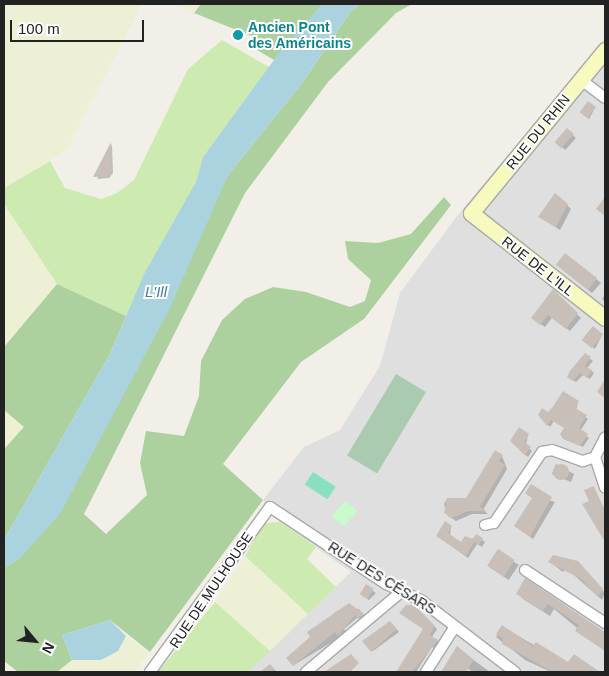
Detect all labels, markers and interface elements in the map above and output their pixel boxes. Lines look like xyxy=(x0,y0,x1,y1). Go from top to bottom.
scale bar xyxy=(12,10,146,42)
place label: Ancien Pont des Américains xyxy=(248,19,351,52)
text: 100 m xyxy=(18,20,60,37)
marker: Ancien Pont des Américains xyxy=(232,29,244,41)
street label: RUE DU RHIN xyxy=(503,91,573,173)
street label: RUE DE L'ILL xyxy=(499,233,577,299)
water label: L'Ill xyxy=(145,283,167,301)
street label: RUE DE MULHOUSE xyxy=(166,529,256,651)
street label: RUE DES CÉSARS xyxy=(325,538,439,618)
north arrow xyxy=(10,616,60,666)
text: N xyxy=(39,640,58,656)

